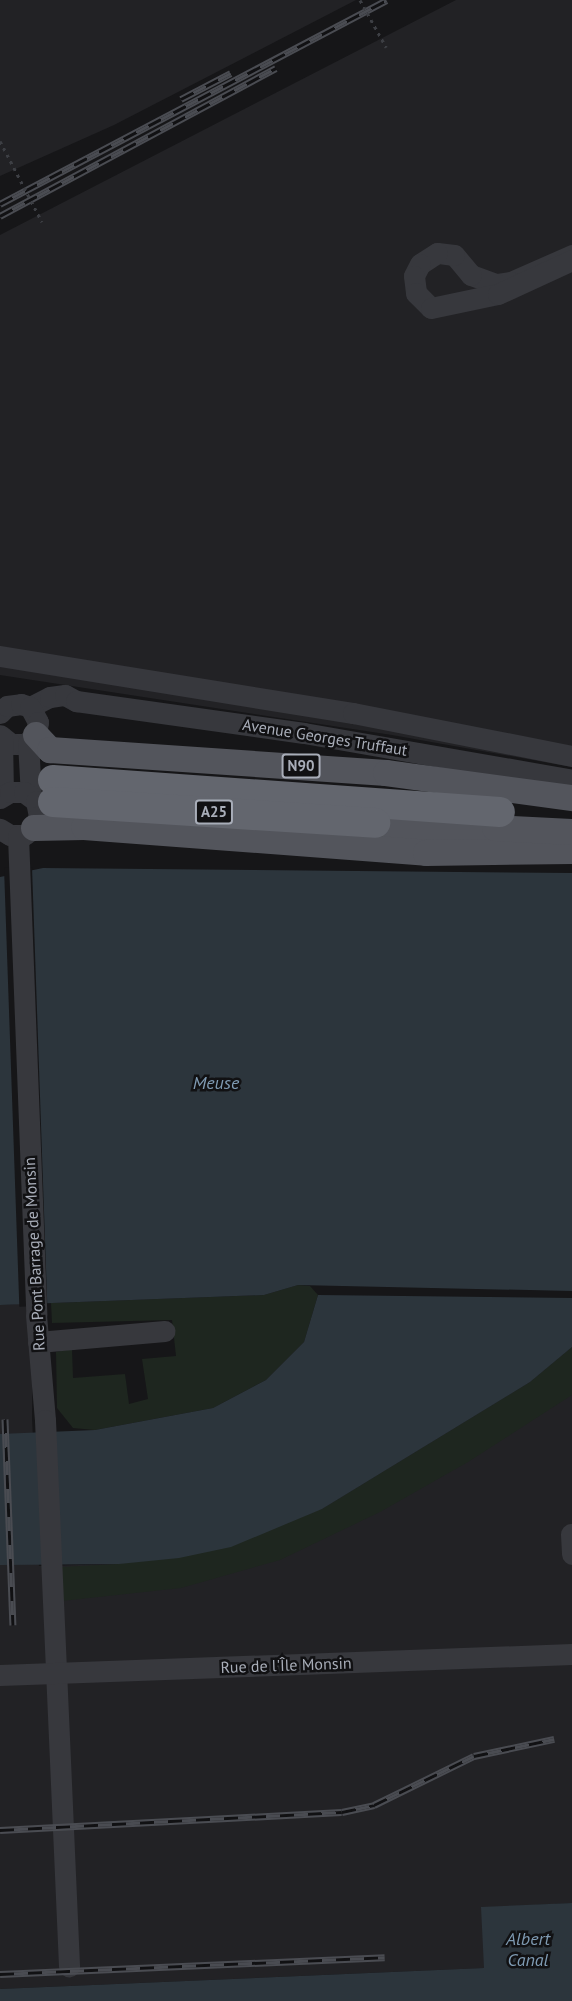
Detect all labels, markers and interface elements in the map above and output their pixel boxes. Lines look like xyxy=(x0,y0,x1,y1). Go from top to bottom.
street label: Avenue Georges Truffaut xyxy=(241,714,409,760)
road number: N90 xyxy=(282,754,320,778)
road number: A25 xyxy=(194,800,234,824)
water label: Meuse xyxy=(193,1072,239,1094)
street label: Rue Pont Barrage de Monsin xyxy=(19,1157,49,1351)
street label: Rue de l'Île Monsin xyxy=(220,1653,352,1677)
water label: Albert Canal xyxy=(506,1929,550,1972)

